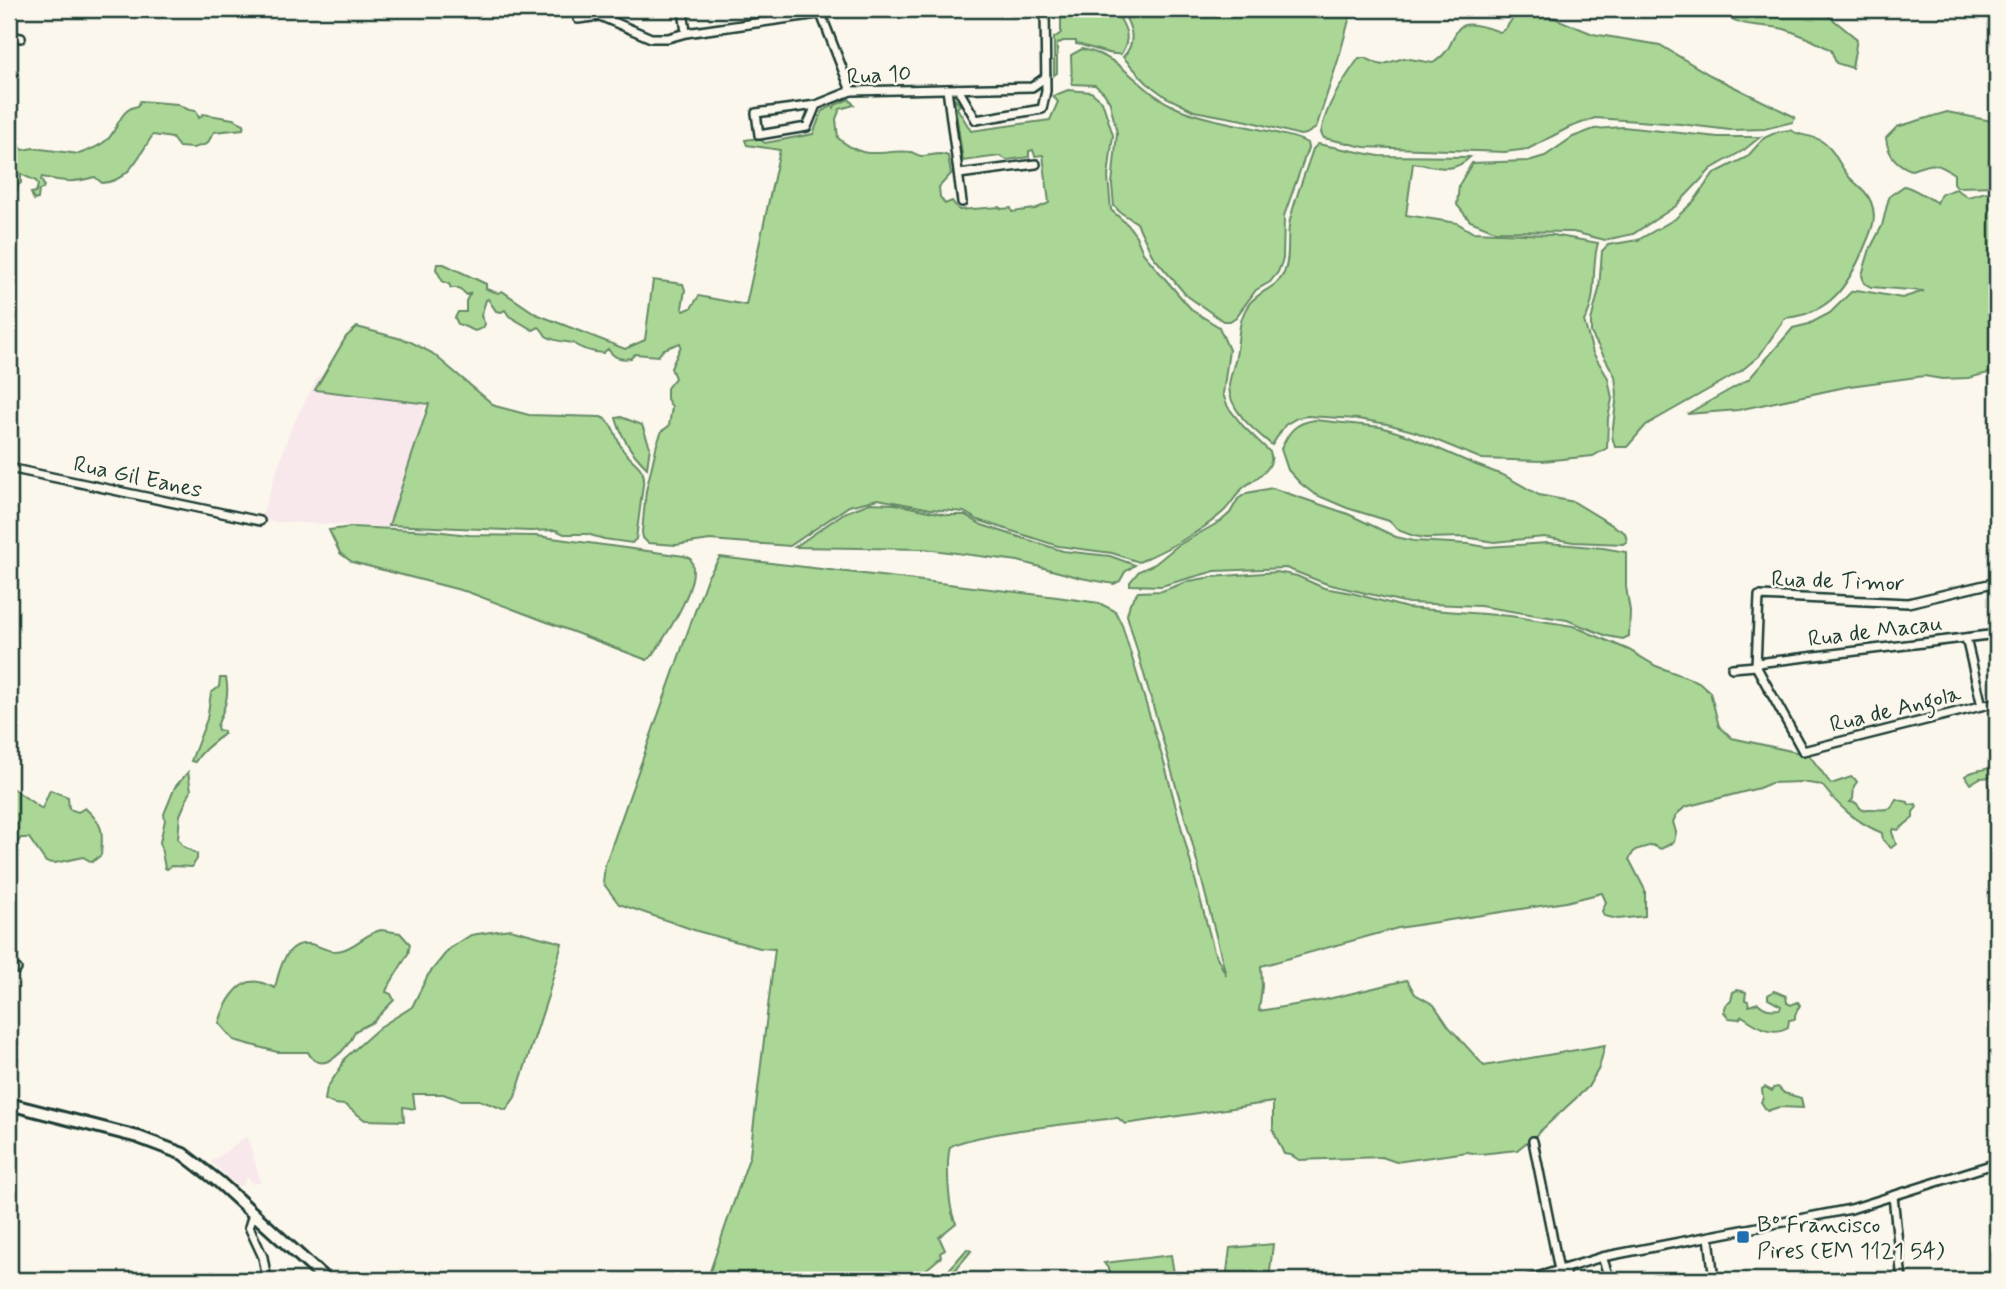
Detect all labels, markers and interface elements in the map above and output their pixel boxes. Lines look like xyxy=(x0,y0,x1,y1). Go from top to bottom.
street label: Rua 10 xyxy=(846,59,912,93)
street label: Rua Gil Eanes xyxy=(71,450,205,506)
street label: Rua de Timor xyxy=(1771,565,1906,599)
street label: Rua de Macau xyxy=(1806,609,1944,655)
street label: Rua de Angola xyxy=(1827,679,1965,743)
place label: Bº Francisco Pires (EM 1121 54) xyxy=(1757,1211,1944,1267)
marker: Bº Francisco Pires (EM 1121 54) xyxy=(1735,1229,1751,1245)

